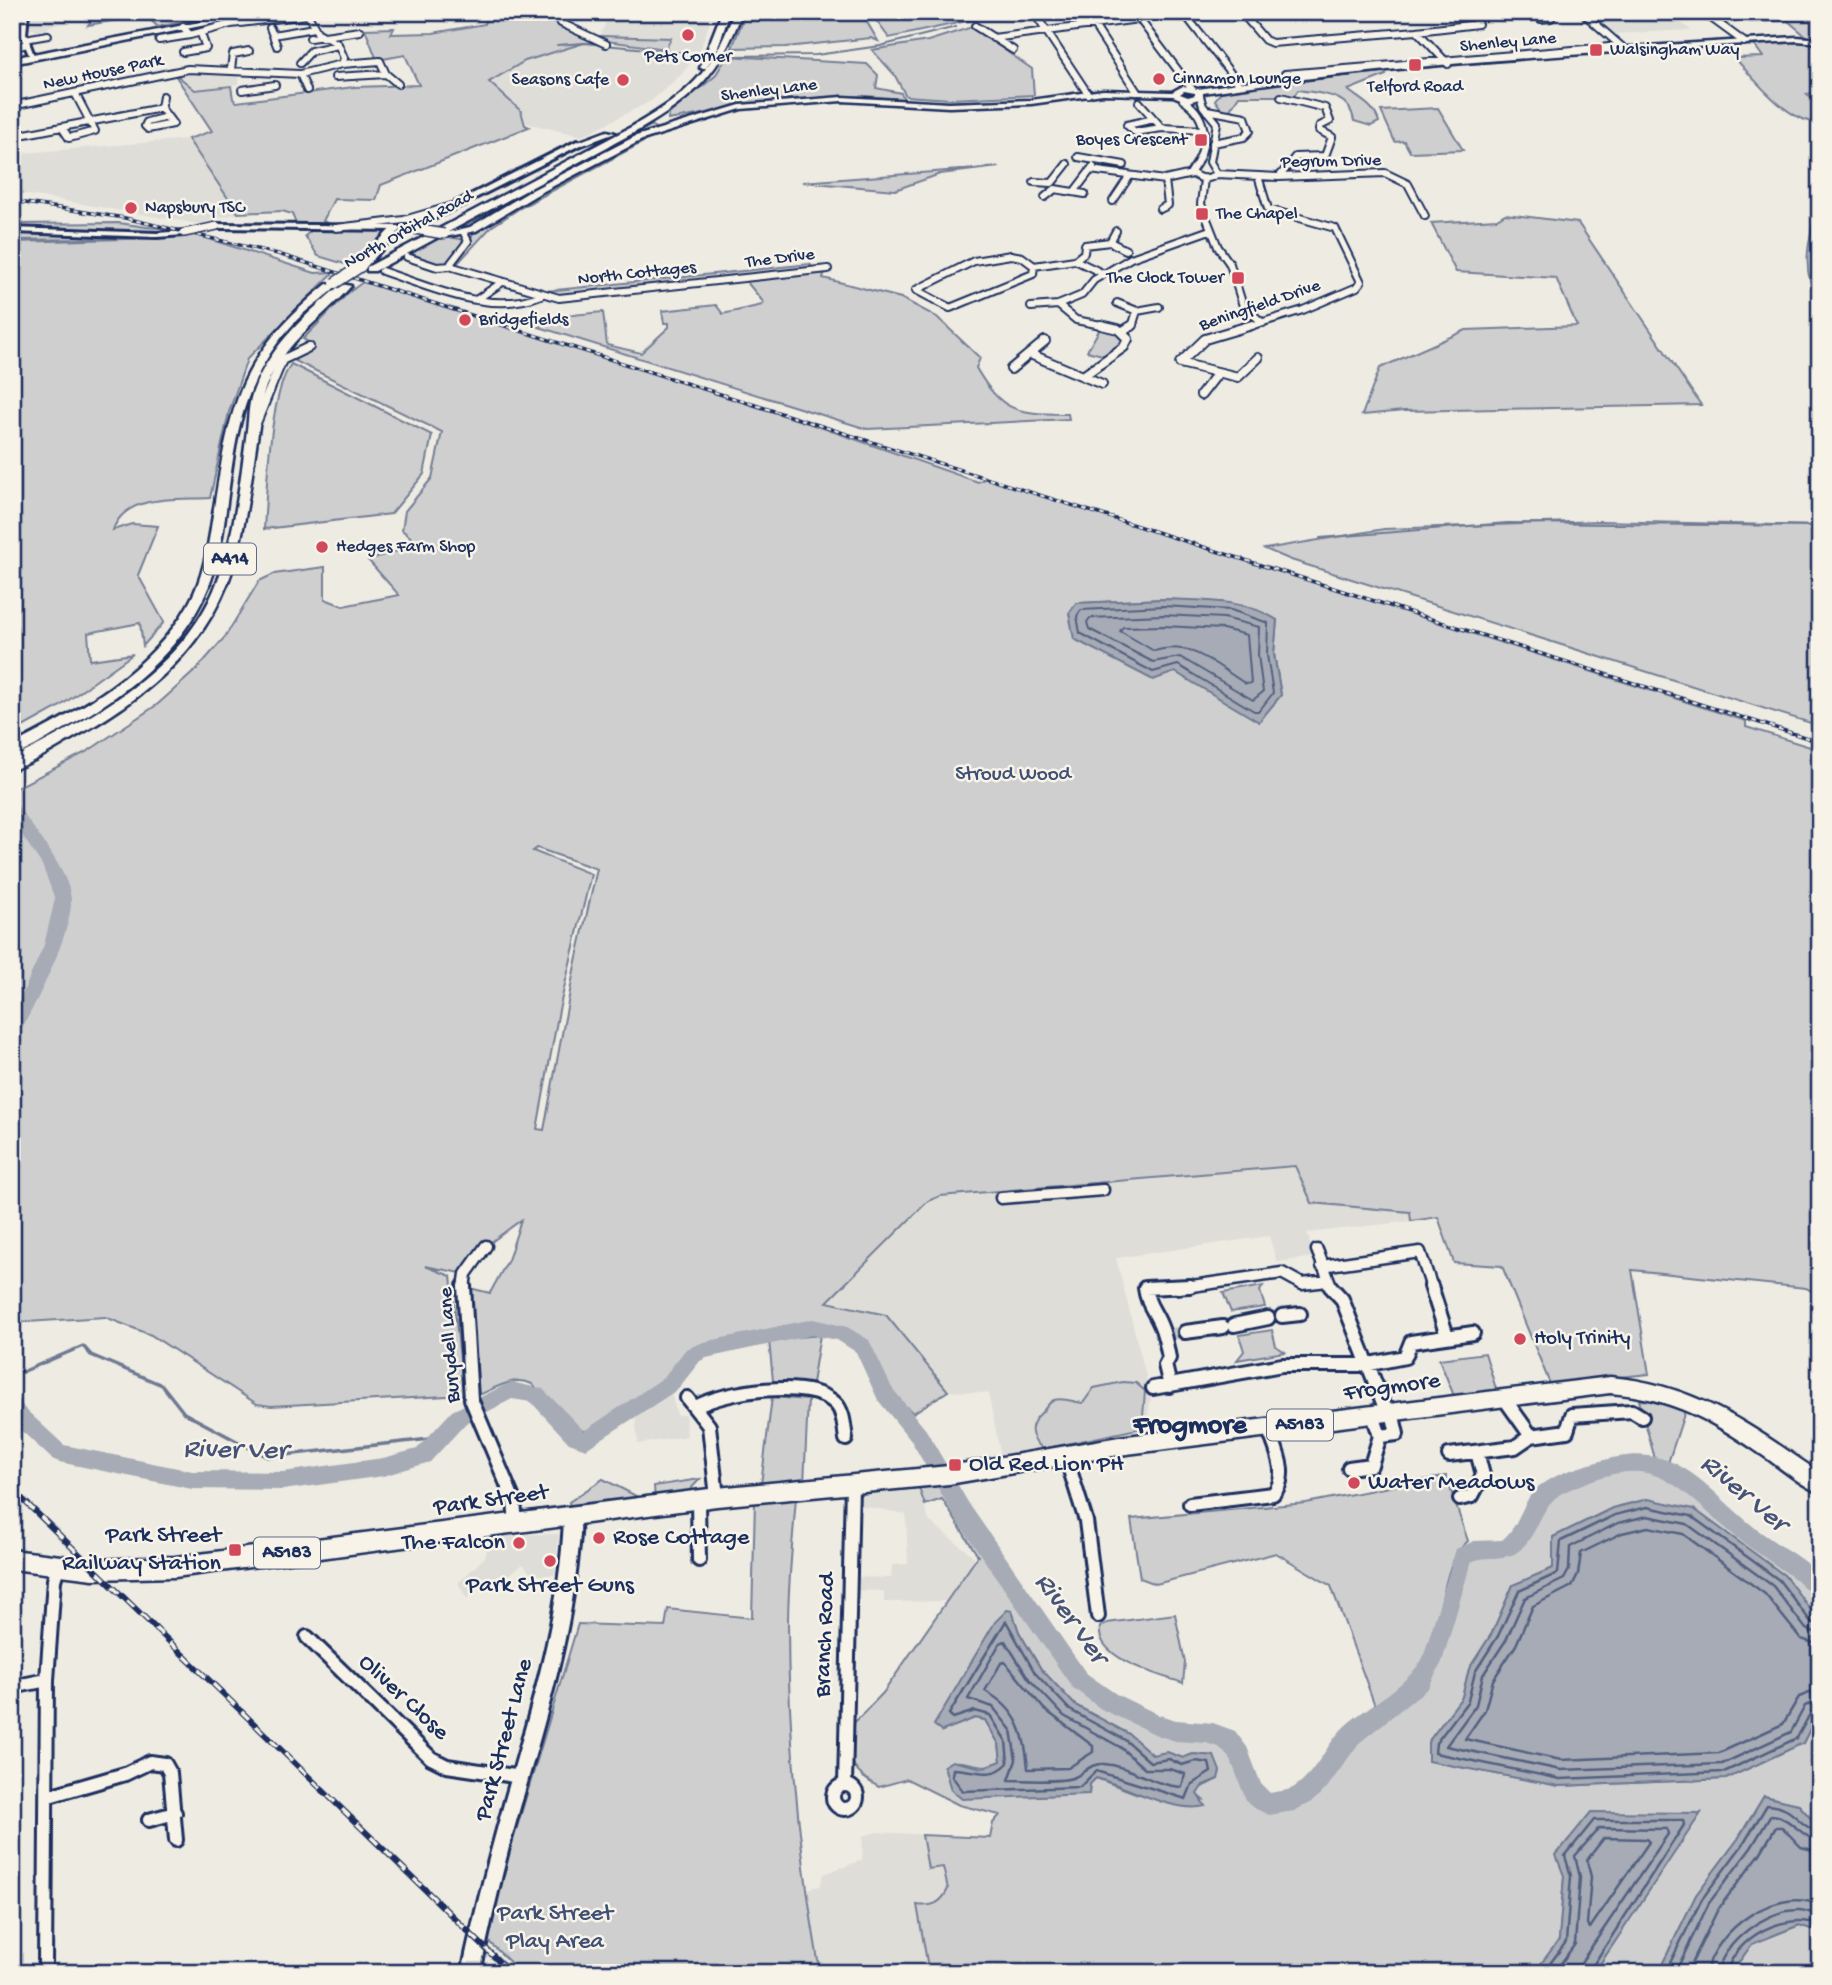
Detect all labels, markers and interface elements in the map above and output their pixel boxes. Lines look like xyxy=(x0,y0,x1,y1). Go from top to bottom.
marker: Pets Corner xyxy=(680,27,696,43)
street label: Shenley Lane xyxy=(1459,28,1558,58)
place label: Walsingham Way xyxy=(1610,40,1740,61)
marker: Walsingham Way xyxy=(1588,42,1604,58)
place label: Pets Corner xyxy=(643,47,733,68)
street label: New House Park xyxy=(41,50,167,96)
marker: Telford Road xyxy=(1407,57,1423,73)
place label: Cinnamon Lounge xyxy=(1173,69,1302,90)
place label: Seasons Cafe xyxy=(511,70,610,91)
marker: Cinnamon Lounge xyxy=(1151,71,1167,87)
marker: Seasons Cafe xyxy=(615,72,631,88)
street label: Shenley Lane xyxy=(720,75,819,107)
place label: Telford Road xyxy=(1366,77,1464,98)
place label: Boyes Crescent xyxy=(1075,130,1189,151)
marker: Boyes Crescent xyxy=(1193,132,1209,148)
street label: Pegrum Drive xyxy=(1280,151,1382,173)
street label: North Orbital Road xyxy=(341,185,478,274)
place label: Napsbury TSC xyxy=(145,198,246,219)
marker: Napsbury TSC xyxy=(123,200,139,216)
place label: The Chapel xyxy=(1215,204,1298,225)
marker: The Chapel xyxy=(1194,206,1210,222)
street label: The Drive xyxy=(743,244,816,274)
street label: North Cottages xyxy=(577,257,698,291)
place label: The Clock Tower xyxy=(1106,268,1226,289)
marker: The Clock Tower xyxy=(1230,270,1246,286)
street label: Beningfield Drive xyxy=(1196,275,1324,337)
place label: Bridgefields xyxy=(478,310,570,331)
marker: Bridgefields xyxy=(457,312,473,328)
place label: Hedges Farm Shop xyxy=(336,537,476,558)
marker: Hedges Farm Shop xyxy=(314,539,330,555)
road number: A414 xyxy=(204,544,256,574)
park label: Stroud Wood xyxy=(955,763,1073,788)
street label: Burydell Lane xyxy=(434,1285,468,1405)
place label: Holy Trinity xyxy=(1534,1327,1630,1352)
marker: Holy Trinity xyxy=(1512,1331,1528,1347)
street label: Frogmore xyxy=(1341,1367,1443,1409)
district label: Frogmore xyxy=(1132,1410,1248,1443)
road number: A5183 xyxy=(1267,1410,1333,1441)
water label: River Ver xyxy=(183,1434,292,1468)
water label: River Ver xyxy=(1693,1448,1797,1543)
place label: Old Red Lion PH xyxy=(969,1451,1124,1480)
marker: Old Red Lion PH xyxy=(947,1457,963,1473)
place label: Water Meadows xyxy=(1368,1469,1536,1498)
marker: Water Meadows xyxy=(1346,1475,1362,1491)
street label: Park Street xyxy=(431,1478,552,1524)
place label: Park Street Railway Station xyxy=(62,1522,223,1579)
place label: Rose Cottage xyxy=(613,1524,750,1553)
place label: The Falcon xyxy=(400,1529,506,1558)
marker: Rose Cottage xyxy=(591,1530,607,1546)
marker: The Falcon xyxy=(511,1535,527,1551)
road number: A5183 xyxy=(254,1538,320,1568)
marker: Park Street Railway Station xyxy=(227,1542,243,1558)
marker: Park Street Guns xyxy=(542,1553,558,1569)
water label: River Ver xyxy=(1026,1567,1117,1675)
street label: Branch Road xyxy=(809,1570,843,1699)
place label: Park Street Guns xyxy=(465,1572,635,1601)
street label: Oliver Close xyxy=(351,1649,455,1748)
street label: Park Street Lane xyxy=(469,1655,541,1825)
park label: Park Street Play Area xyxy=(496,1900,615,1957)

